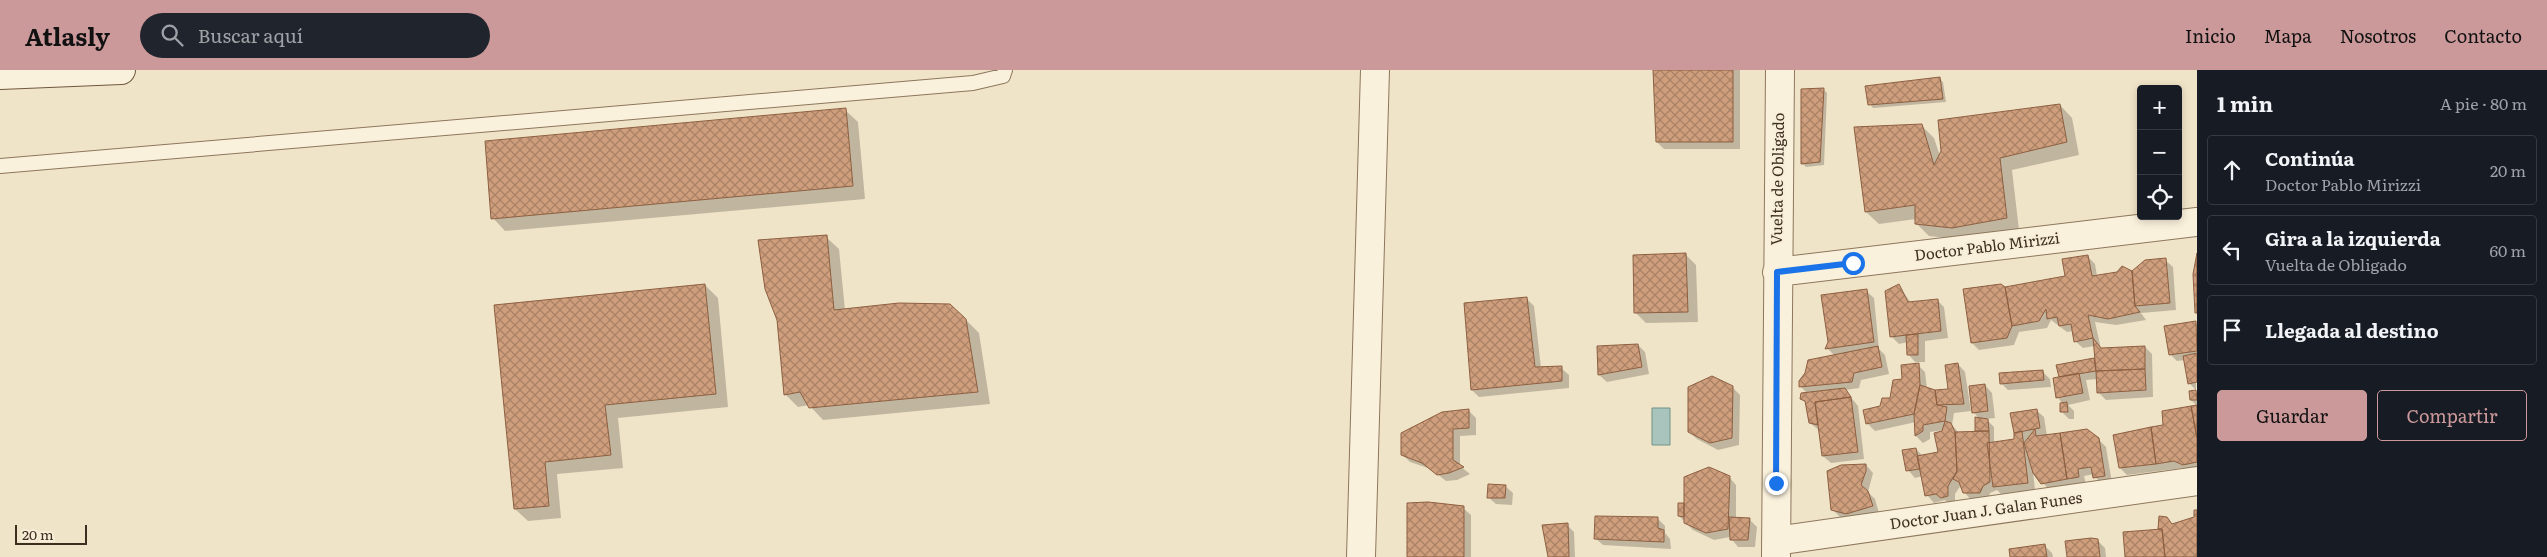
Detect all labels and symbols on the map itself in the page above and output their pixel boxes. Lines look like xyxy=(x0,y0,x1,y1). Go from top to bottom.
street label: Vuelta de Obligado xyxy=(1764,112,1789,246)
street label: Doctor Pablo Mirizzi xyxy=(1913,225,2061,266)
route start xyxy=(1842,252,1865,275)
route end xyxy=(1765,472,1788,495)
street label: Doctor Juan J. Galan Funes xyxy=(1888,485,2084,534)
scale bar xyxy=(15,522,88,545)

